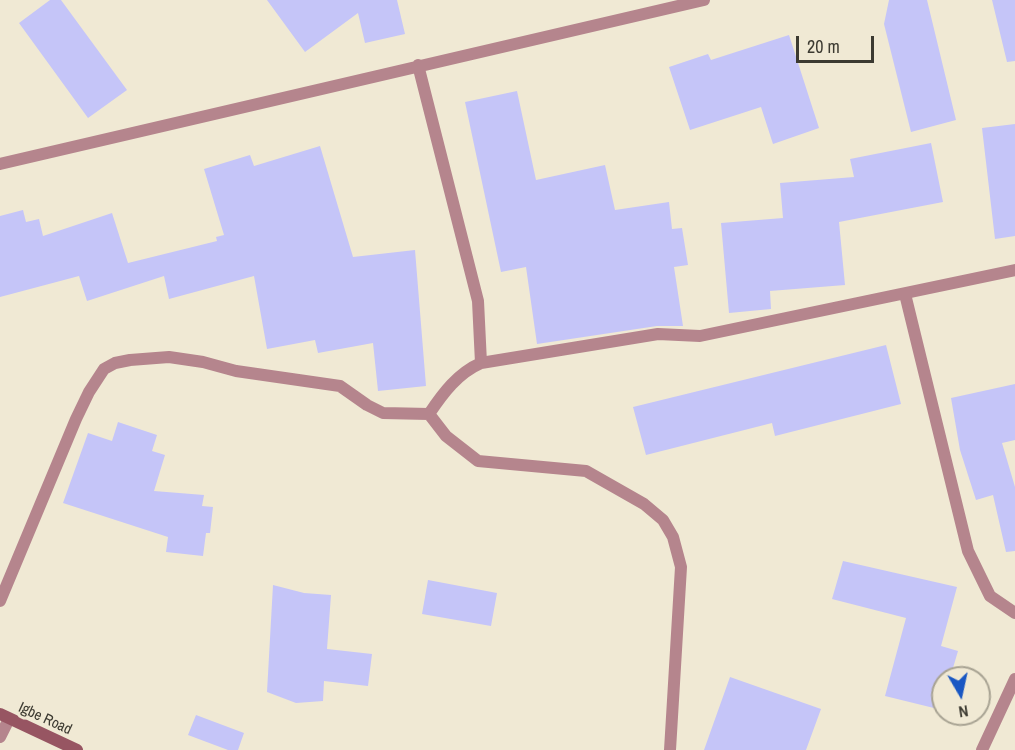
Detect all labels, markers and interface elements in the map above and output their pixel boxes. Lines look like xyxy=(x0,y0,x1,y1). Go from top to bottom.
scale bar xyxy=(799,24,877,62)
text: 20 m xyxy=(807,34,840,59)
north arrow xyxy=(931,666,991,726)
street label: Igbe Road xyxy=(15,699,75,739)
text: N xyxy=(957,700,970,723)

